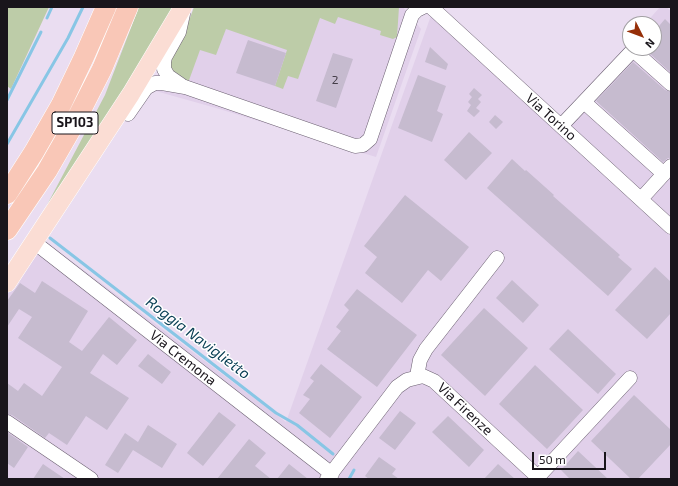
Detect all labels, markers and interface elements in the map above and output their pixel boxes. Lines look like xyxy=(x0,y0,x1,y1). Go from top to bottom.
north arrow xyxy=(622,16,662,56)
text: N xyxy=(643,36,658,51)
house number: 2 xyxy=(332,73,338,87)
street label: Via Torino xyxy=(522,90,580,144)
road number: SP103 xyxy=(52,112,98,134)
water label: Roggia Naviglietto xyxy=(142,293,254,383)
street label: Via Cremona xyxy=(146,327,220,389)
street label: Via Firenze xyxy=(434,379,496,439)
scale bar xyxy=(534,444,608,470)
text: 50 m xyxy=(539,452,566,466)

